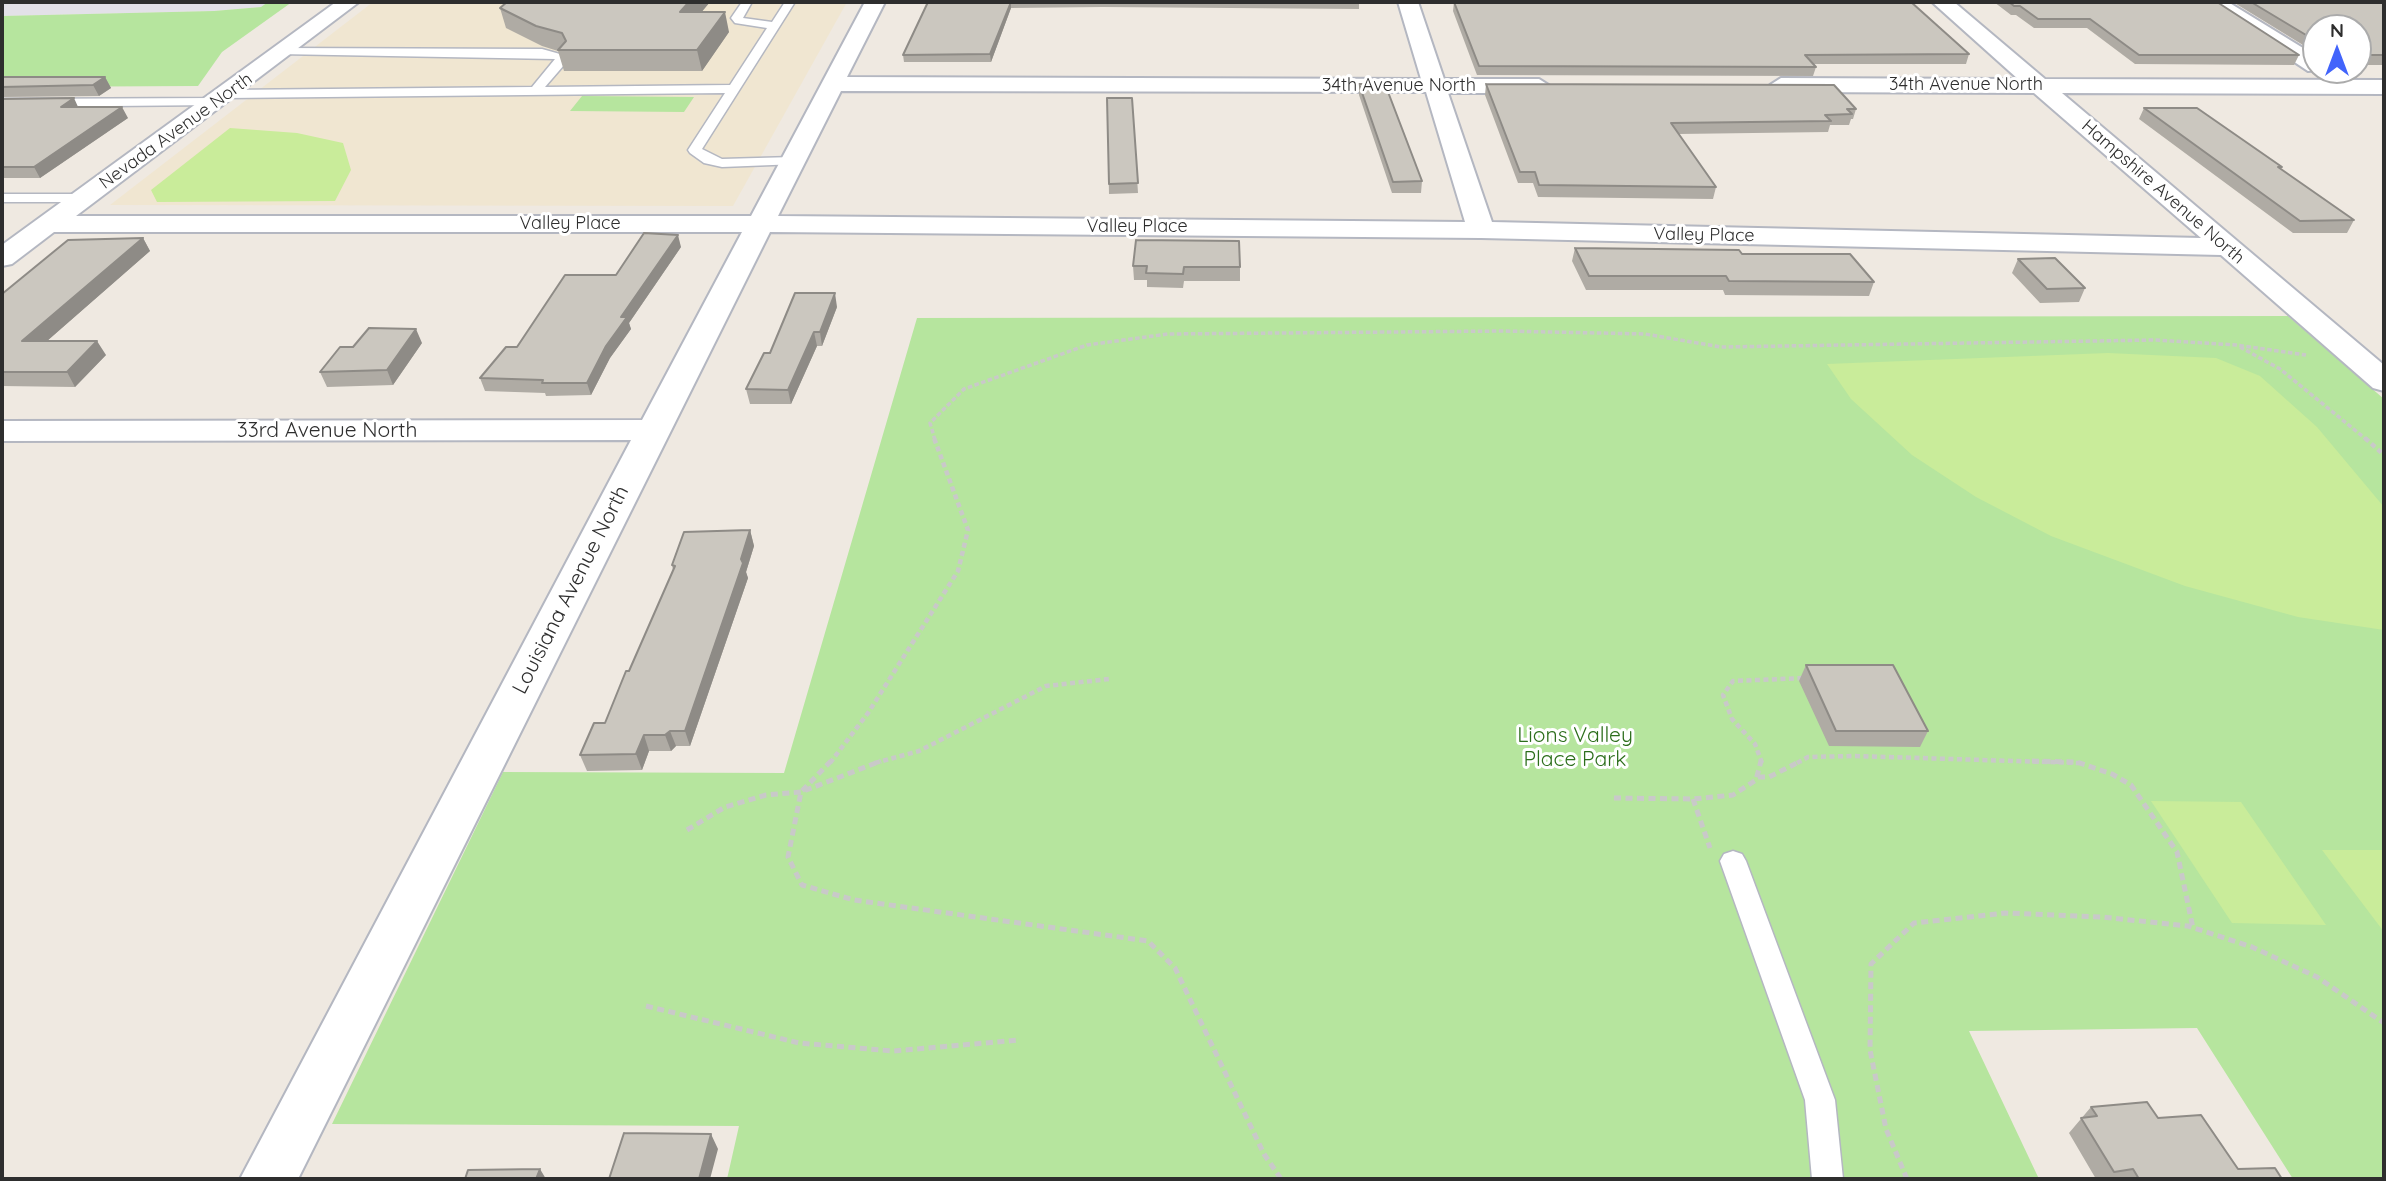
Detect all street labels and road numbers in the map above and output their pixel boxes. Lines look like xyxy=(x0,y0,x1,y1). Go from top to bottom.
street label: Nevada Avenue North xyxy=(95,68,257,194)
street label: 34th Avenue North xyxy=(1889,74,2043,96)
street label: 34th Avenue North xyxy=(1322,75,1476,97)
street label: Hampshire Avenue North xyxy=(2077,115,2249,269)
street label: Valley Place xyxy=(519,213,621,235)
street label: Valley Place xyxy=(1086,216,1188,238)
street label: Valley Place xyxy=(1653,223,1755,247)
street label: 33rd Avenue North xyxy=(237,418,417,444)
street label: Louisiana Avenue North xyxy=(507,482,635,698)

